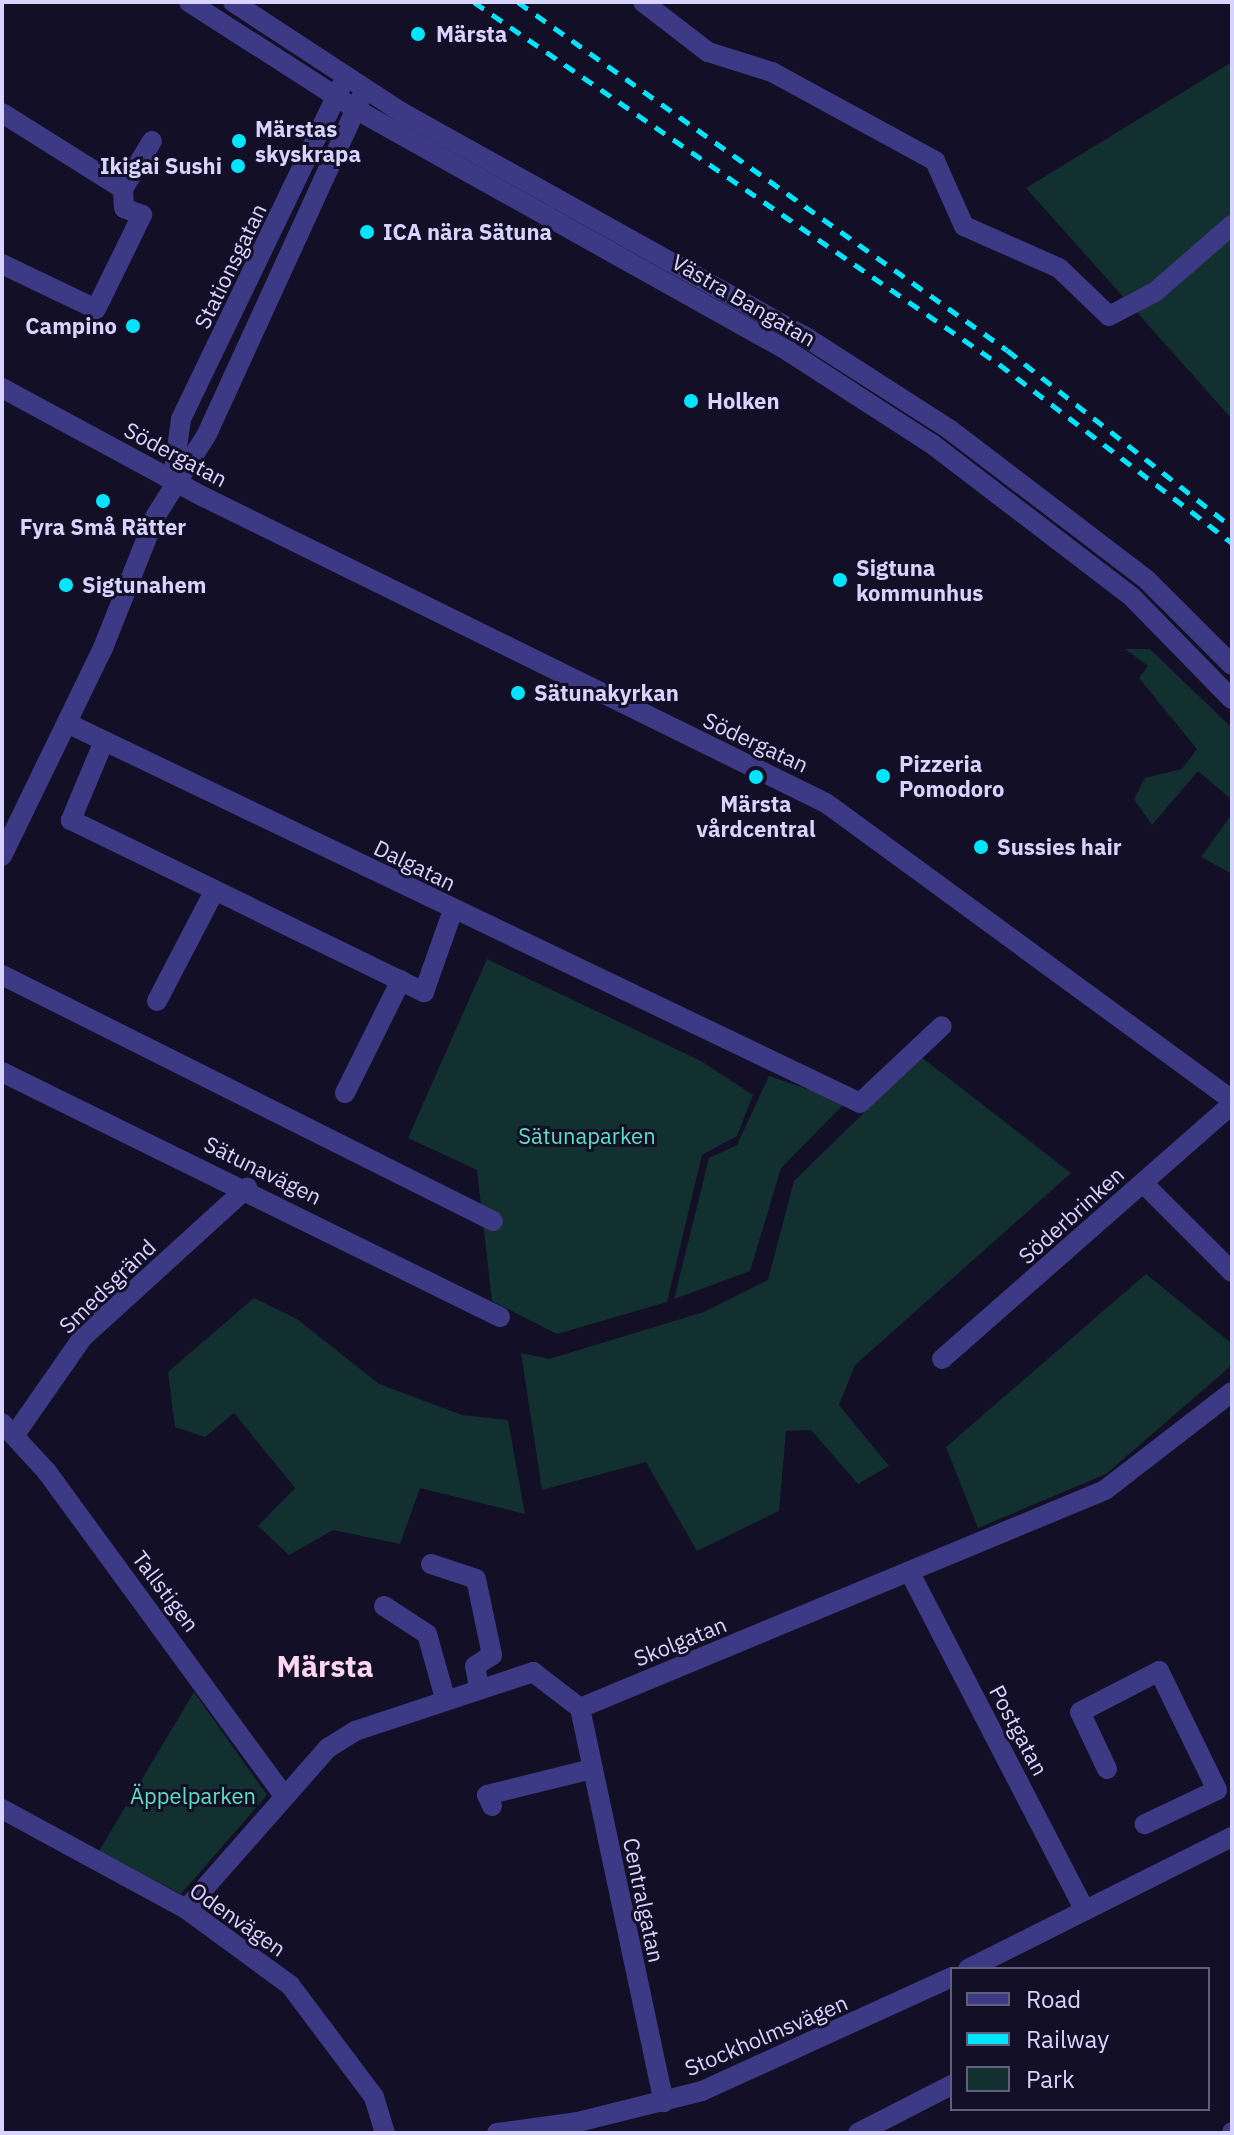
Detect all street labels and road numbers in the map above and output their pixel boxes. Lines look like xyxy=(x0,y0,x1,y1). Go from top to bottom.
street label: Stationsgatan xyxy=(188,199,272,333)
street label: Västra Bangatan xyxy=(667,248,821,352)
street label: Södergatan xyxy=(120,416,232,492)
street label: Södergatan xyxy=(699,706,813,778)
street label: Dalgatan xyxy=(370,834,460,896)
street label: Sätunavägen xyxy=(200,1130,326,1210)
street label: Söderbrinken xyxy=(1013,1161,1129,1269)
street label: Smedsgränd xyxy=(53,1233,161,1339)
street label: Tallstigen xyxy=(127,1545,205,1637)
street label: Skolgatan xyxy=(630,1610,730,1672)
street label: Postgatan xyxy=(984,1680,1054,1780)
street label: Centralgatan xyxy=(618,1835,670,1965)
street label: Odenvägen xyxy=(185,1876,291,1962)
street label: Stockholmsvägen xyxy=(681,1989,851,2081)

